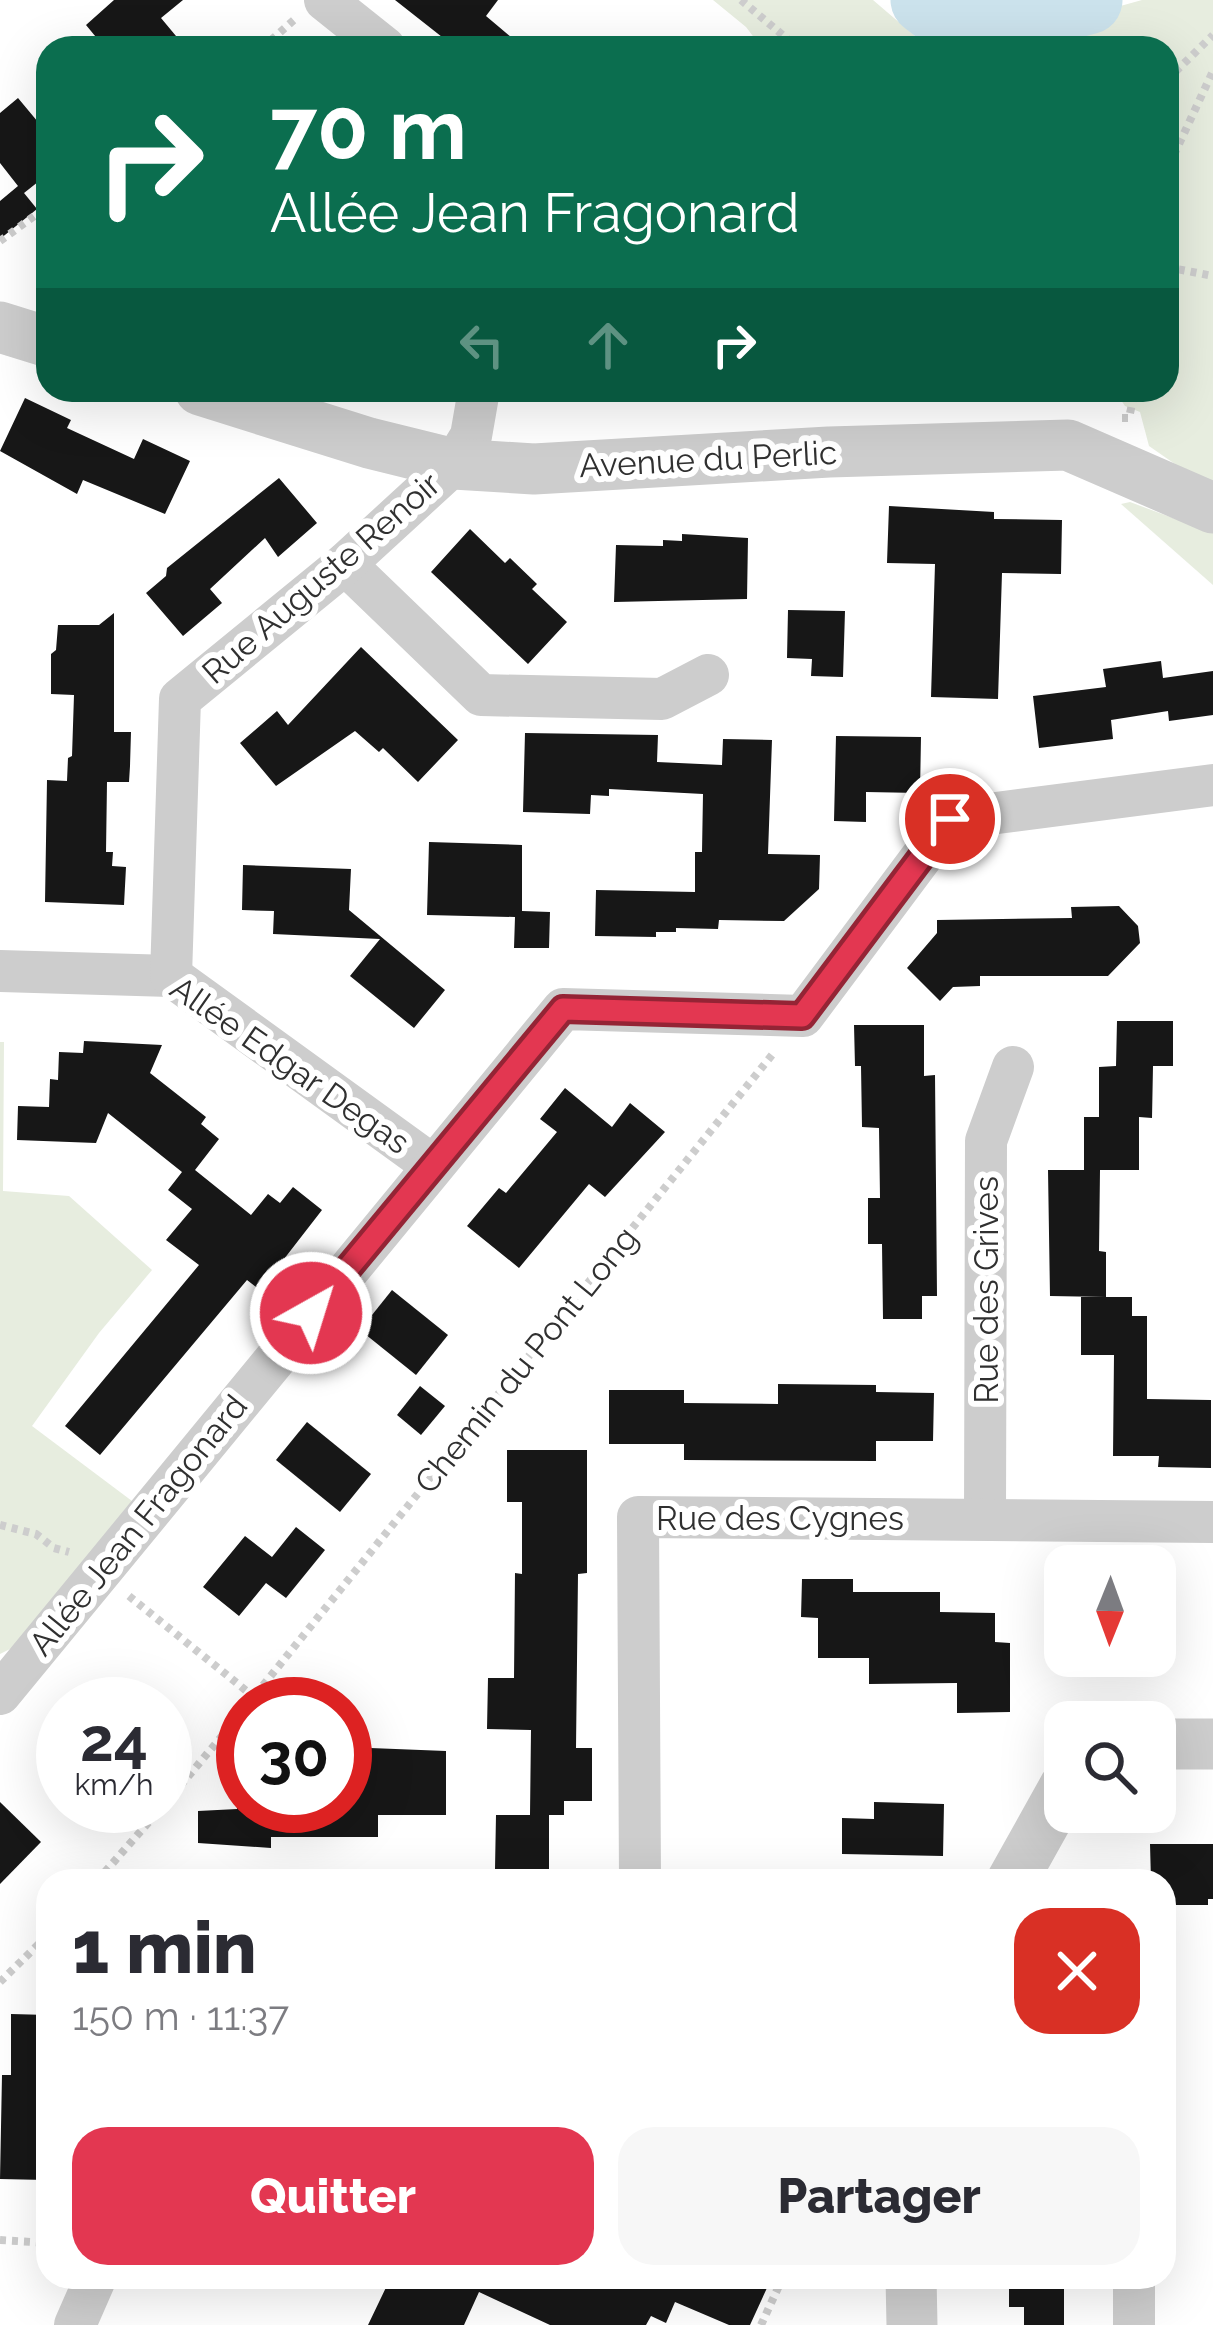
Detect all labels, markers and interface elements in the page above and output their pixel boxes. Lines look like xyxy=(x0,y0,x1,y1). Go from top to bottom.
text: 70 m xyxy=(270,80,467,179)
icon: right xyxy=(72,84,228,240)
text: Allée Jean Fragonard xyxy=(270,181,800,245)
icon: left xyxy=(449,312,515,378)
icon: ahead xyxy=(575,312,641,378)
icon: right xyxy=(701,312,767,378)
street label: Avenue du Perlic xyxy=(578,433,838,485)
street label: Rue Auguste Renoir xyxy=(194,464,448,692)
pin xyxy=(899,768,1001,870)
icon: arrive xyxy=(917,786,983,852)
street label: Allée Edgar Degas xyxy=(163,968,417,1162)
street label: Rue des Grives xyxy=(967,1176,1006,1404)
street label: Chemin du Pont Long xyxy=(407,1219,645,1501)
position arrow xyxy=(248,1250,374,1376)
street label: Allée Jean Fragonard xyxy=(21,1387,255,1663)
street label: Rue des Cygnes xyxy=(656,1499,904,1538)
north arrow xyxy=(1044,1545,1176,1677)
map controls xyxy=(1044,1545,1176,1833)
speed limit sign: 30 xyxy=(216,1677,372,1833)
button: search xyxy=(1044,1701,1176,1833)
text: 24 xyxy=(80,1705,148,1775)
text: km/h xyxy=(74,1767,154,1802)
text: 1 min xyxy=(72,1905,257,1990)
button: close xyxy=(1014,1908,1140,2034)
text: 150 m · 11:37 xyxy=(72,1993,289,2039)
button: Quitter xyxy=(72,2127,594,2265)
button: Partager xyxy=(618,2127,1140,2265)

